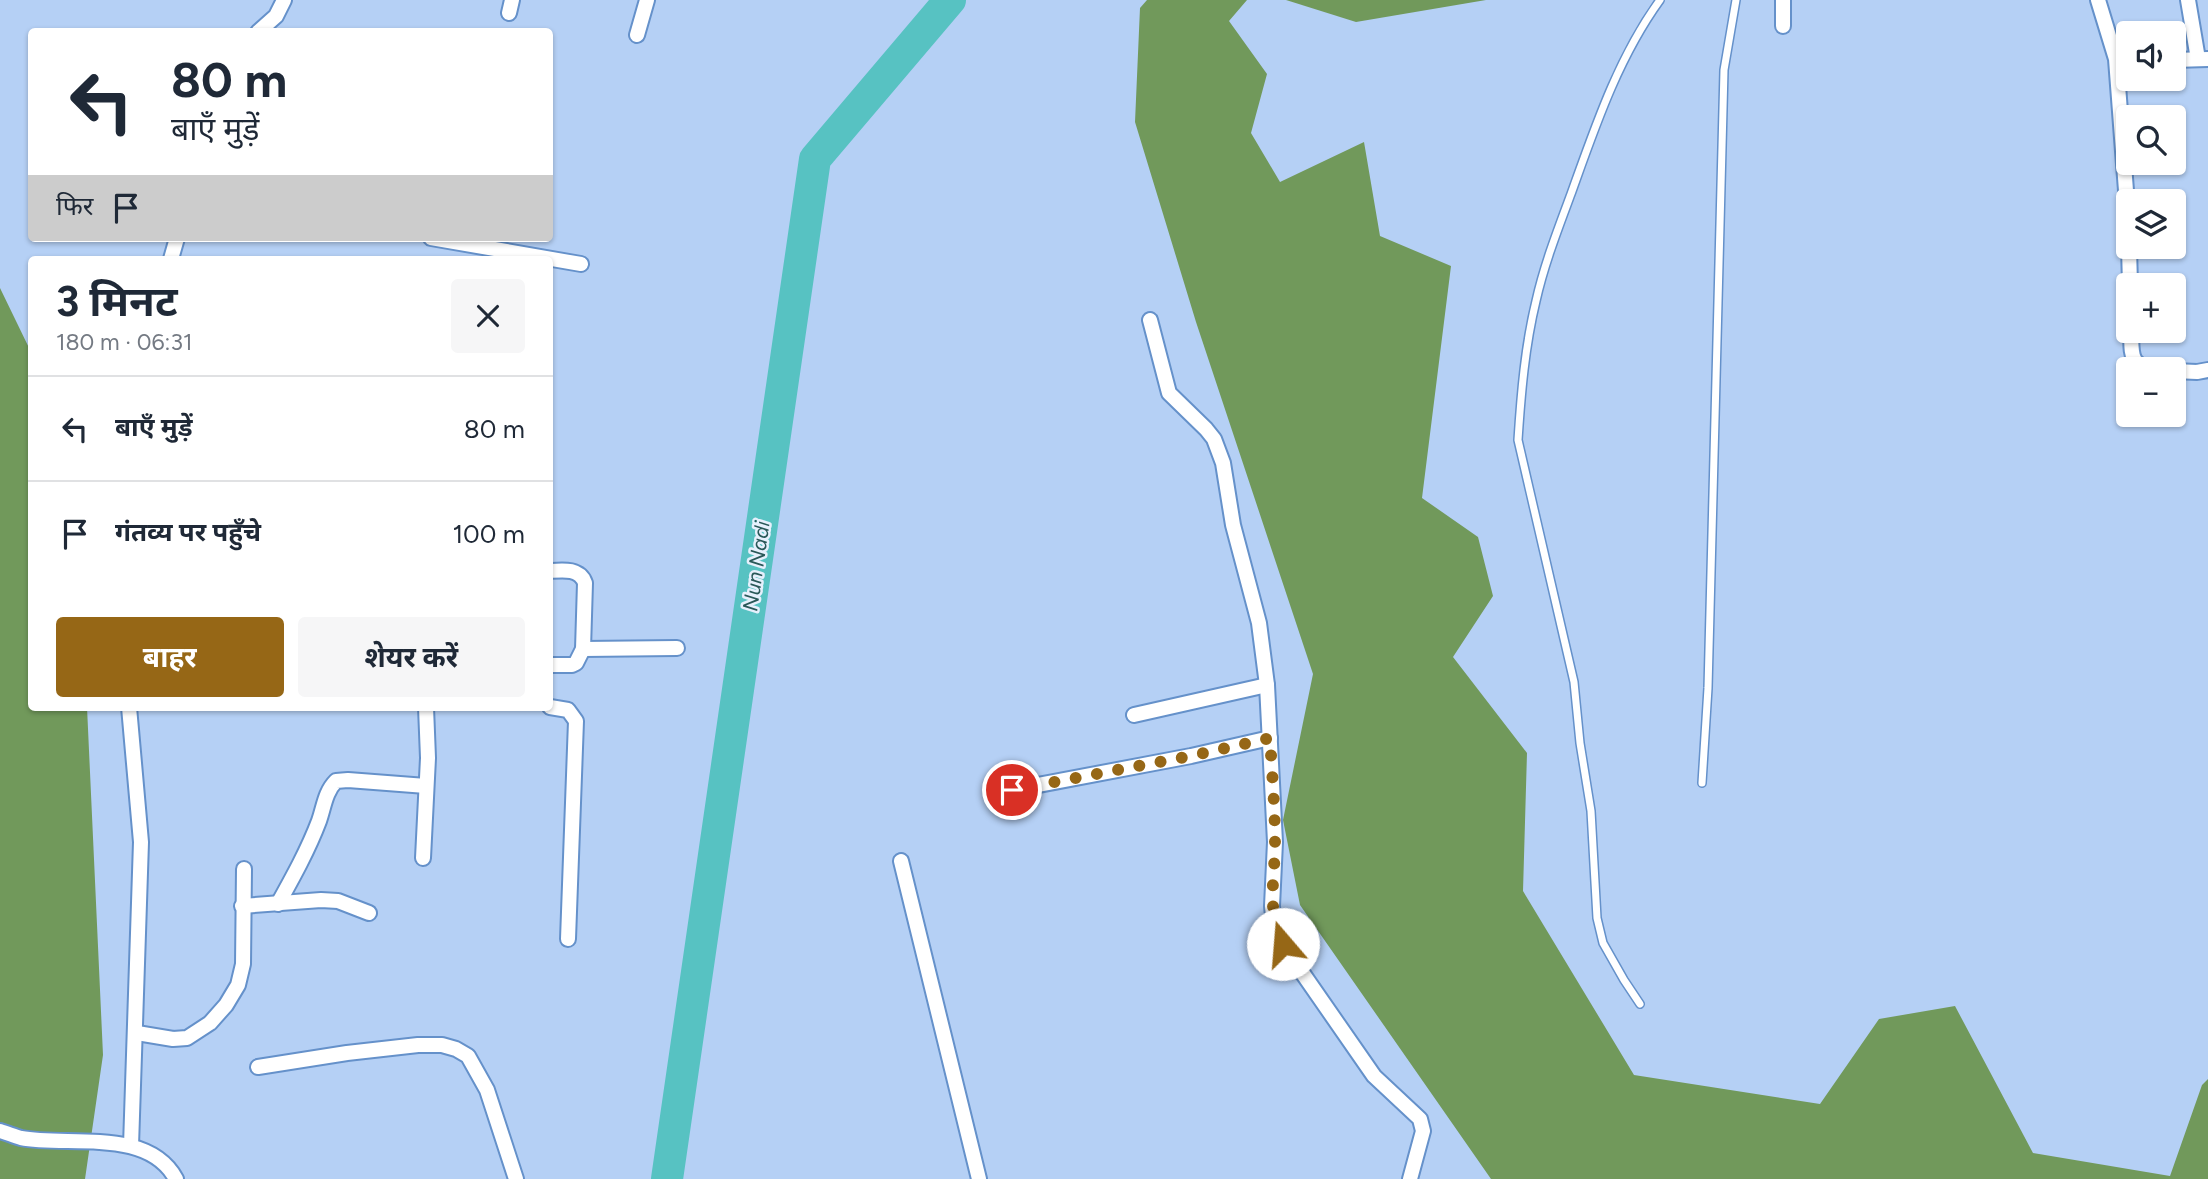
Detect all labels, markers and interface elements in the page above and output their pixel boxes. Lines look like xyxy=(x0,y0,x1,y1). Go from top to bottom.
map controls xyxy=(2116,21,2186,427)
button: sound xyxy=(2116,21,2186,91)
text: 80 m xyxy=(171,50,287,109)
icon: left xyxy=(56,56,147,147)
button: search xyxy=(2116,105,2186,175)
text: बाएँ मुड़ें xyxy=(171,110,259,148)
icon: arrive xyxy=(107,189,145,227)
button: layers xyxy=(2116,189,2186,259)
text: फिर xyxy=(56,190,93,222)
button: + xyxy=(2116,273,2186,343)
text: 3 मिनट xyxy=(56,276,178,327)
button: close xyxy=(451,279,525,353)
text: 180 m · 06:31 xyxy=(56,328,192,356)
button: − xyxy=(2116,357,2186,427)
icon: left xyxy=(56,410,94,448)
text: बाएँ मुड़ें xyxy=(115,411,192,443)
text: 80 m xyxy=(464,413,525,445)
icon: arrive xyxy=(56,515,94,553)
text: गंतव्य पर पहुँचे xyxy=(115,516,261,548)
text: 100 m xyxy=(452,518,525,550)
water label: Nun Nadi xyxy=(737,519,775,613)
button: बाहर xyxy=(56,617,284,697)
button: शेयर करें xyxy=(298,617,525,697)
pin xyxy=(982,760,1042,820)
icon: arrive xyxy=(993,771,1031,809)
position arrow xyxy=(1246,907,1320,981)

